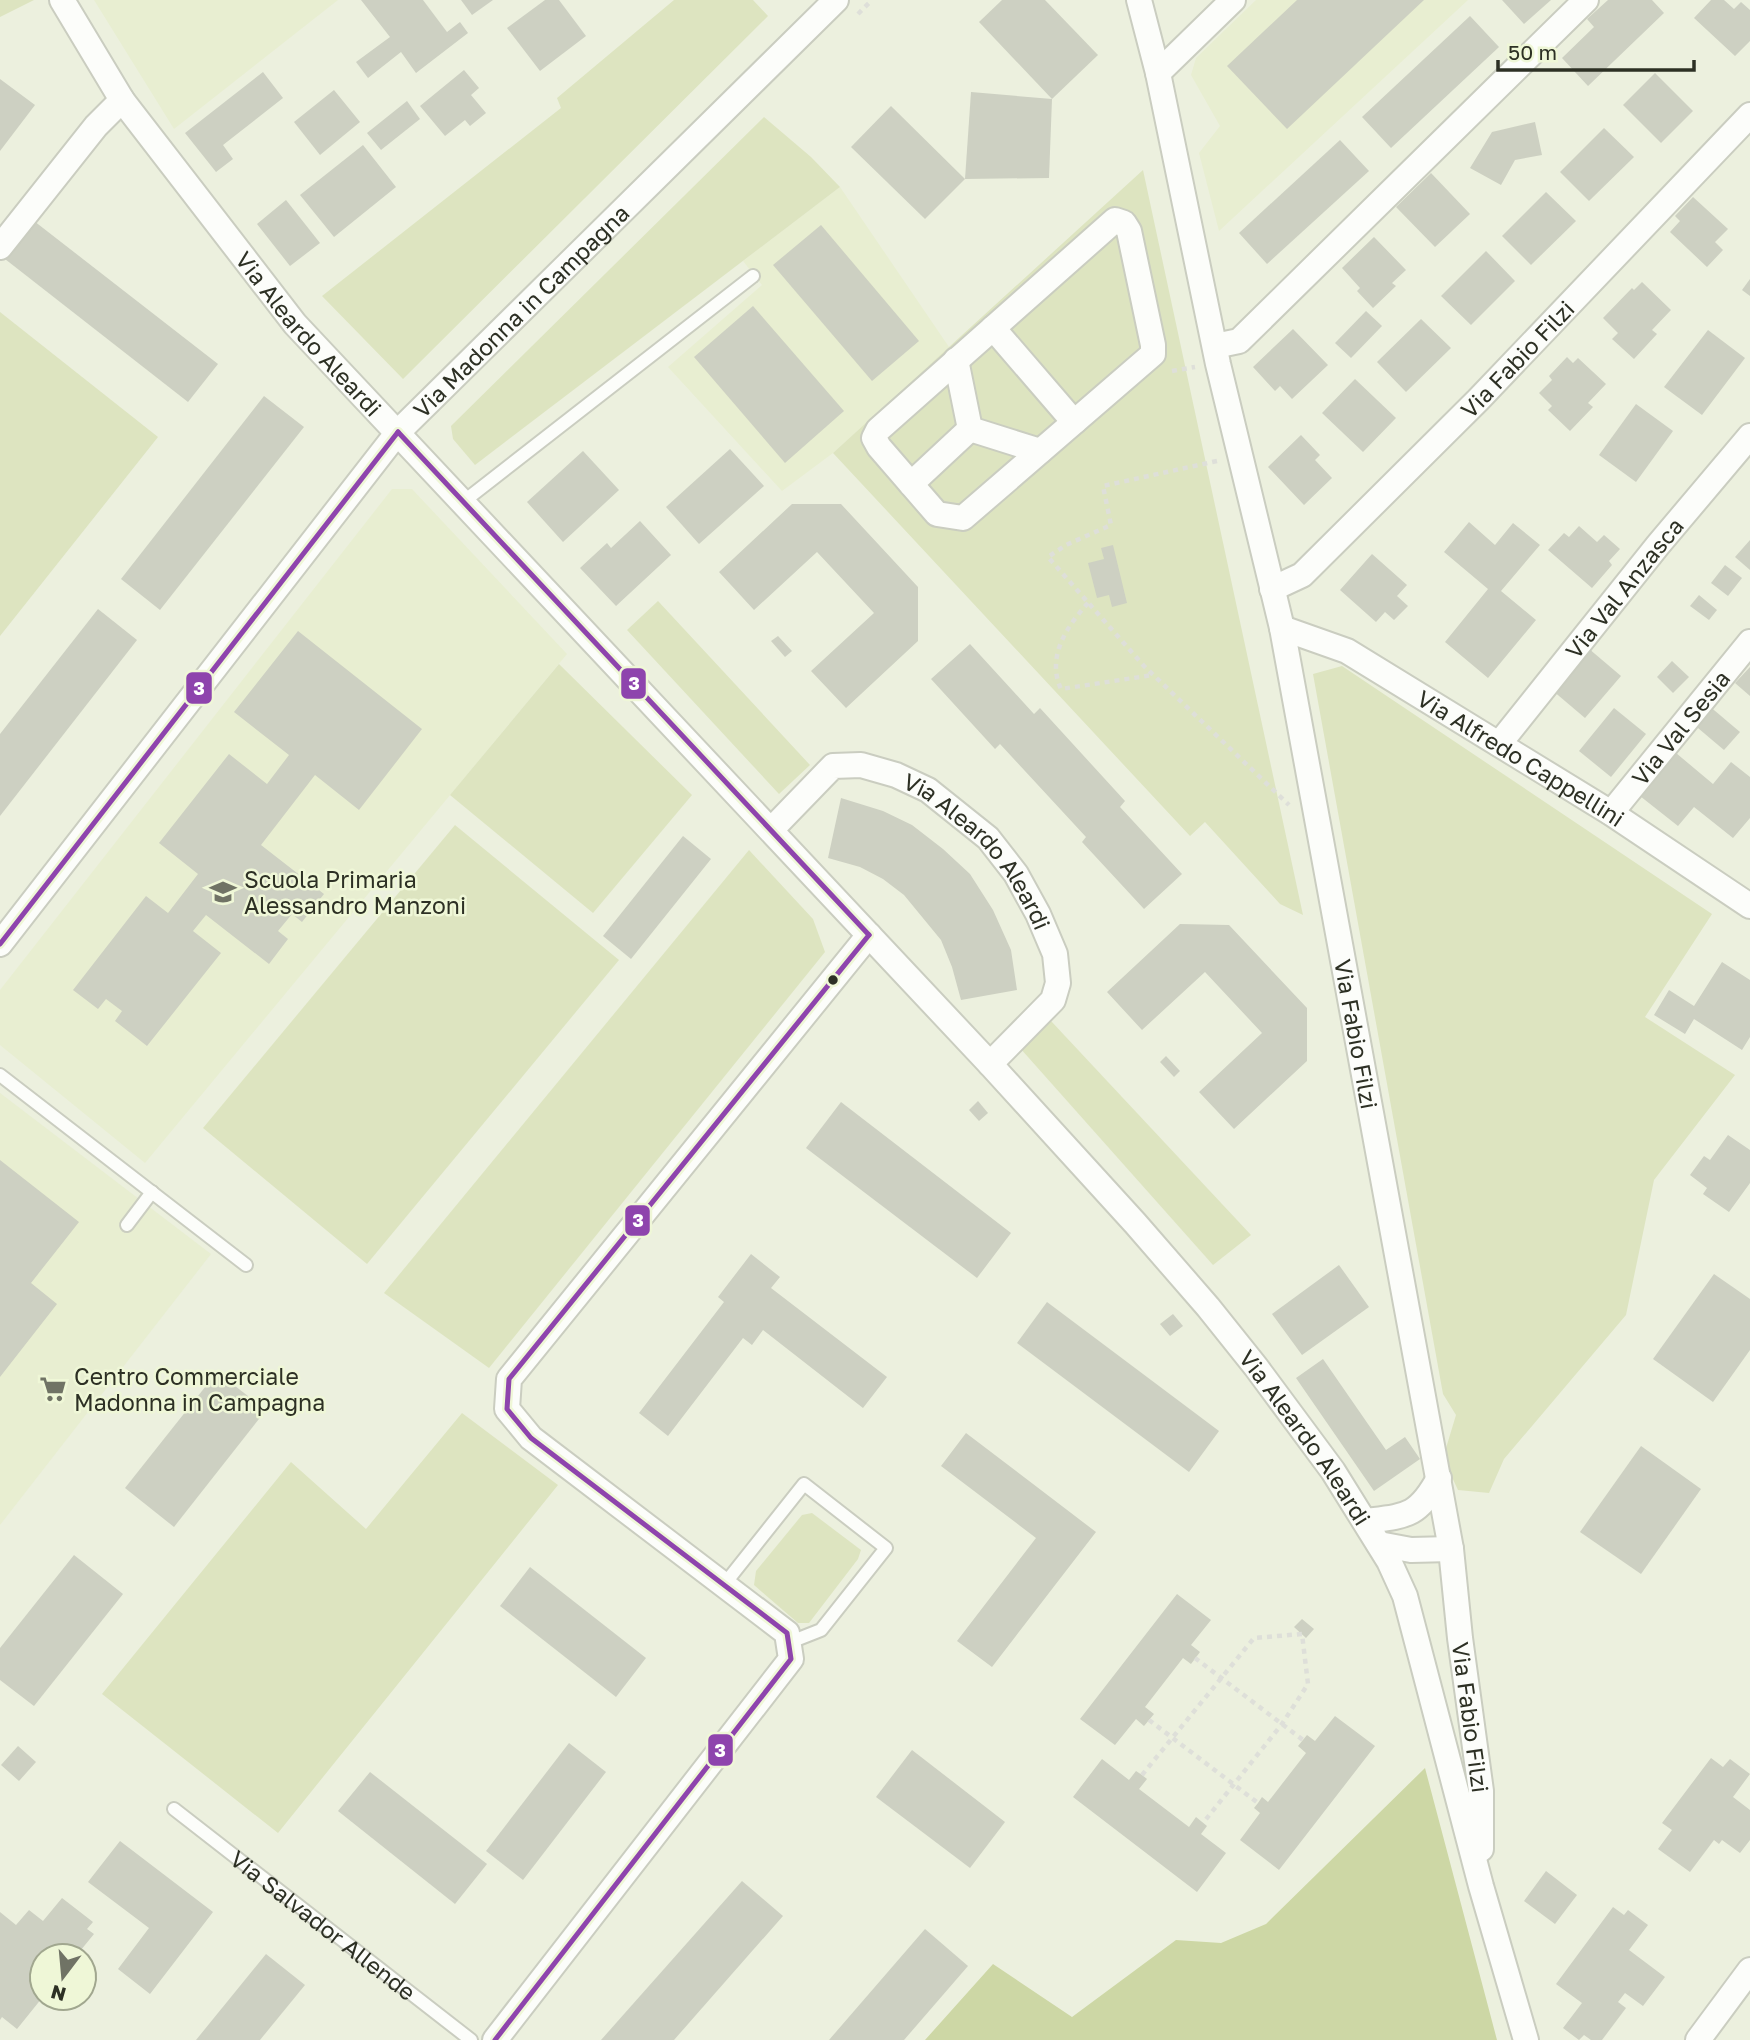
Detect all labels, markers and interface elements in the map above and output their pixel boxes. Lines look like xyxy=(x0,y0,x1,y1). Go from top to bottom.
scale bar xyxy=(1498,28,1694,72)
text: 50 m xyxy=(1508,39,1557,65)
street label: Via Madonna in Campagna xyxy=(407,198,634,423)
street label: Via Aleardo Aleardi xyxy=(230,246,388,422)
street label: Via Fabio Filzi xyxy=(1455,294,1580,423)
street label: Via Val Anzasca xyxy=(1559,512,1689,664)
street label: Via Val Sesia xyxy=(1625,665,1735,791)
line badge: 3 xyxy=(620,667,647,700)
line badge: 3 xyxy=(185,671,213,705)
text: 3 xyxy=(628,671,640,694)
text: 3 xyxy=(193,676,205,699)
street label: Via Alfredo Cappellini xyxy=(1412,684,1630,832)
street label: Via Aleardo Aleardi xyxy=(899,767,1057,934)
place label: Scuola Primaria Alessandro Manzoni xyxy=(244,865,466,919)
school or university icon: Scuola Primaria Alessandro Manzoni xyxy=(208,877,238,907)
street label: Via Fabio Filzi xyxy=(1329,957,1384,1111)
unlabelled marker xyxy=(826,973,840,987)
line badge: 3 xyxy=(624,1204,651,1237)
text: 3 xyxy=(632,1208,644,1231)
street label: Via Aleardo Aleardi xyxy=(1233,1344,1377,1530)
place label: Centro Commerciale Madonna in Campagna xyxy=(74,1362,325,1416)
supermarket icon: Centro Commerciale Madonna in Campagna xyxy=(38,1374,68,1404)
street label: Via Fabio Filzi xyxy=(1447,1640,1495,1794)
line badge: 3 xyxy=(707,1733,734,1767)
text: 3 xyxy=(714,1738,726,1761)
street label: Via Salvador Allende xyxy=(225,1844,422,2006)
north arrow xyxy=(28,1942,98,2012)
text: N xyxy=(48,1981,68,2007)

